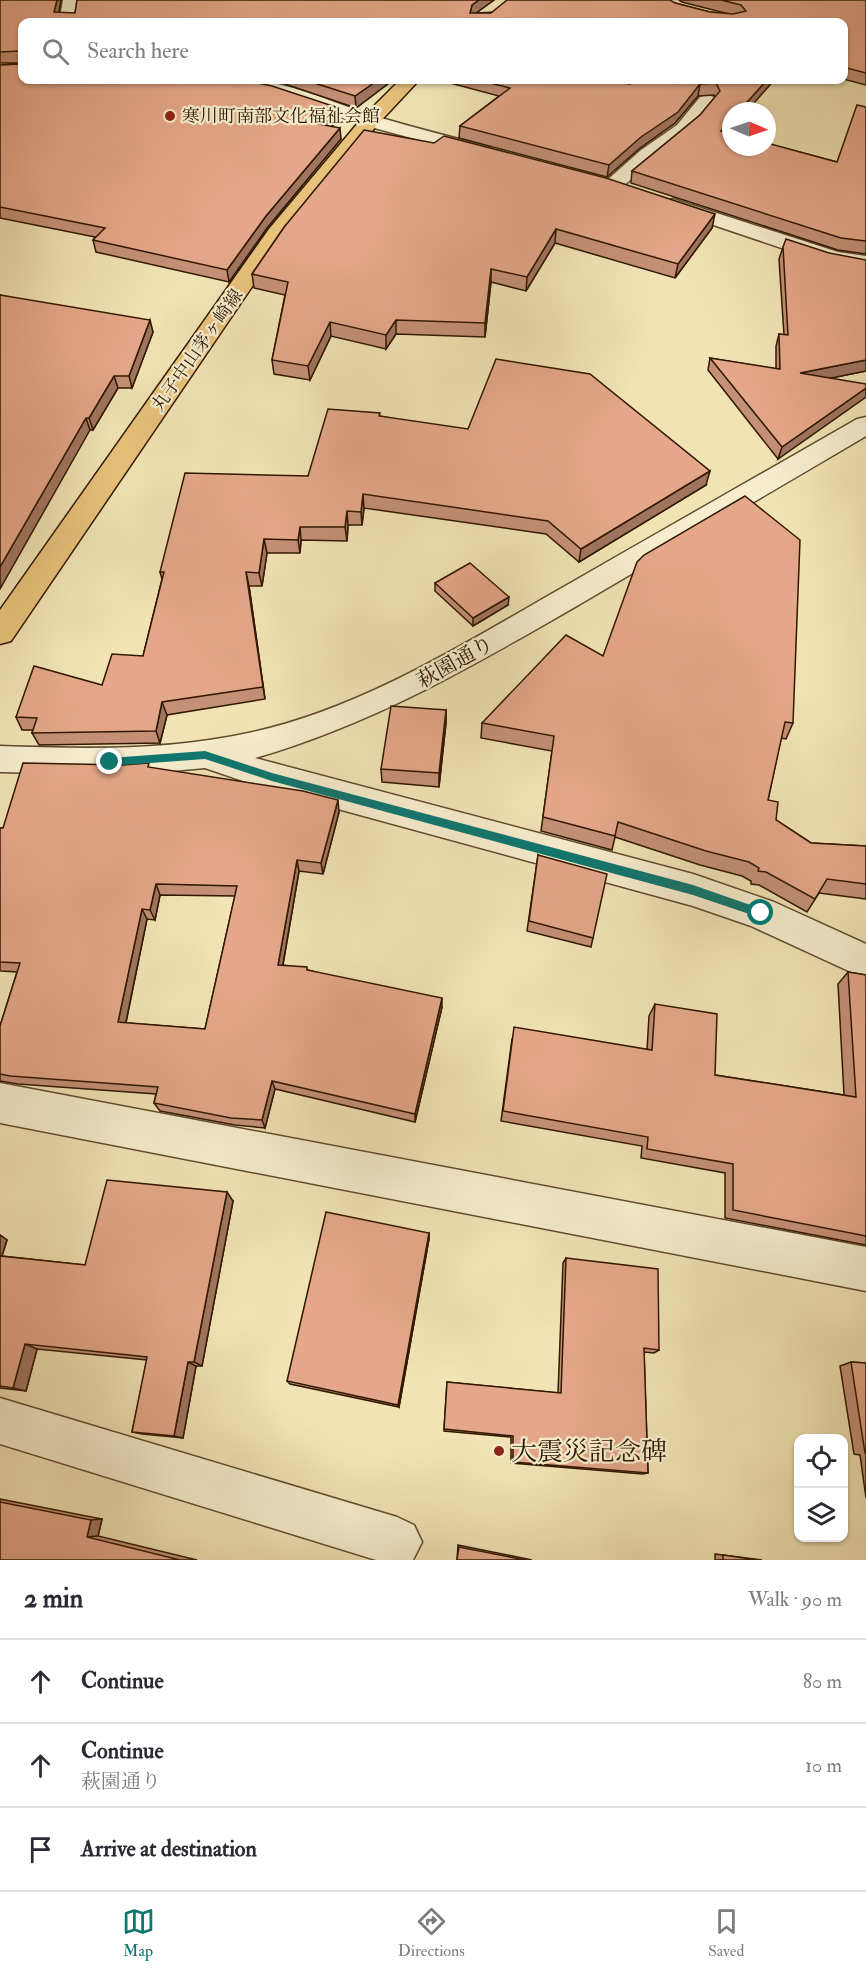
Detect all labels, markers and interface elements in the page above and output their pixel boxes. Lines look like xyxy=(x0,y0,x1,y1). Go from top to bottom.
search box xyxy=(18,18,848,84)
icon: search xyxy=(39,35,72,68)
text: Search here xyxy=(87,37,189,65)
north arrow xyxy=(722,102,776,156)
place label: 寒川町南部文化福祉会館 xyxy=(182,105,380,128)
marker: 寒川町南部文化福祉会館 xyxy=(163,109,177,123)
street label: 丸子中山茅ヶ崎線 xyxy=(147,285,248,416)
street label: 萩園通り xyxy=(412,630,499,695)
route end xyxy=(96,748,122,774)
route start xyxy=(747,899,773,925)
map controls xyxy=(794,1434,848,1542)
button: locate xyxy=(794,1434,848,1488)
place label: 大震災記念碑 xyxy=(511,1436,667,1468)
marker: 大震災記念碑 xyxy=(492,1444,506,1458)
button: layers xyxy=(794,1488,848,1542)
text: 2 min xyxy=(24,1583,83,1615)
text: Walk · 90 m xyxy=(748,1587,842,1612)
icon: ahead xyxy=(24,1665,57,1698)
text: Continue xyxy=(81,1667,164,1695)
text: 80 m xyxy=(803,1669,842,1694)
text: Continue xyxy=(81,1737,164,1765)
icon: ahead xyxy=(24,1749,57,1782)
text: 10 m xyxy=(805,1753,842,1778)
text: 萩園通り xyxy=(81,1769,161,1794)
icon: arrive xyxy=(24,1833,57,1866)
text: Arrive at destination xyxy=(81,1835,257,1863)
tab: Map xyxy=(122,1905,155,1961)
tab: Directions xyxy=(398,1905,465,1961)
tab: Saved xyxy=(708,1905,744,1961)

